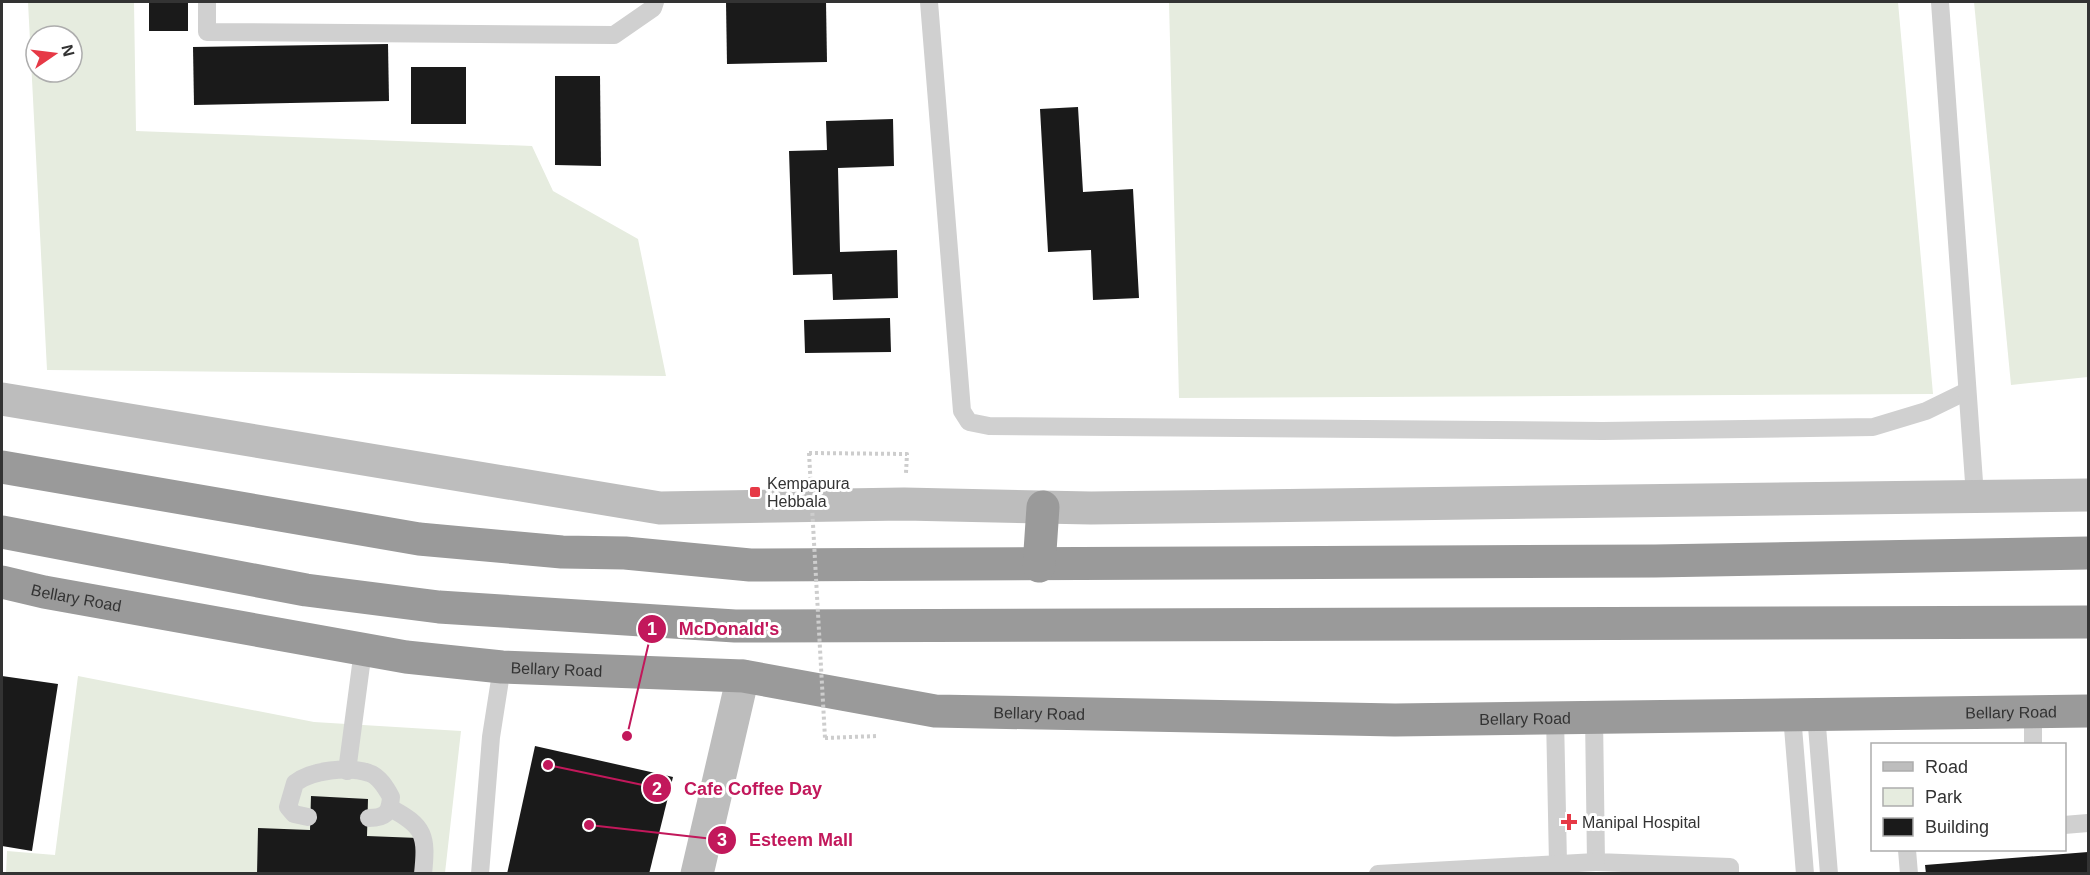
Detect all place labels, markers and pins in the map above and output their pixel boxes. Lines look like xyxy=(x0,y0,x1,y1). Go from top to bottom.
place label: Kempapura Hebbala xyxy=(767,475,850,510)
marker: Kempapura Hebbala xyxy=(748,485,762,499)
callout: McDonald's xyxy=(637,611,791,647)
callout: Cafe Coffee Day xyxy=(642,770,834,806)
marker: Manipal Hospital xyxy=(1560,813,1578,831)
place label: Manipal Hospital xyxy=(1582,814,1700,831)
callout: Esteem Mall xyxy=(707,822,866,858)

